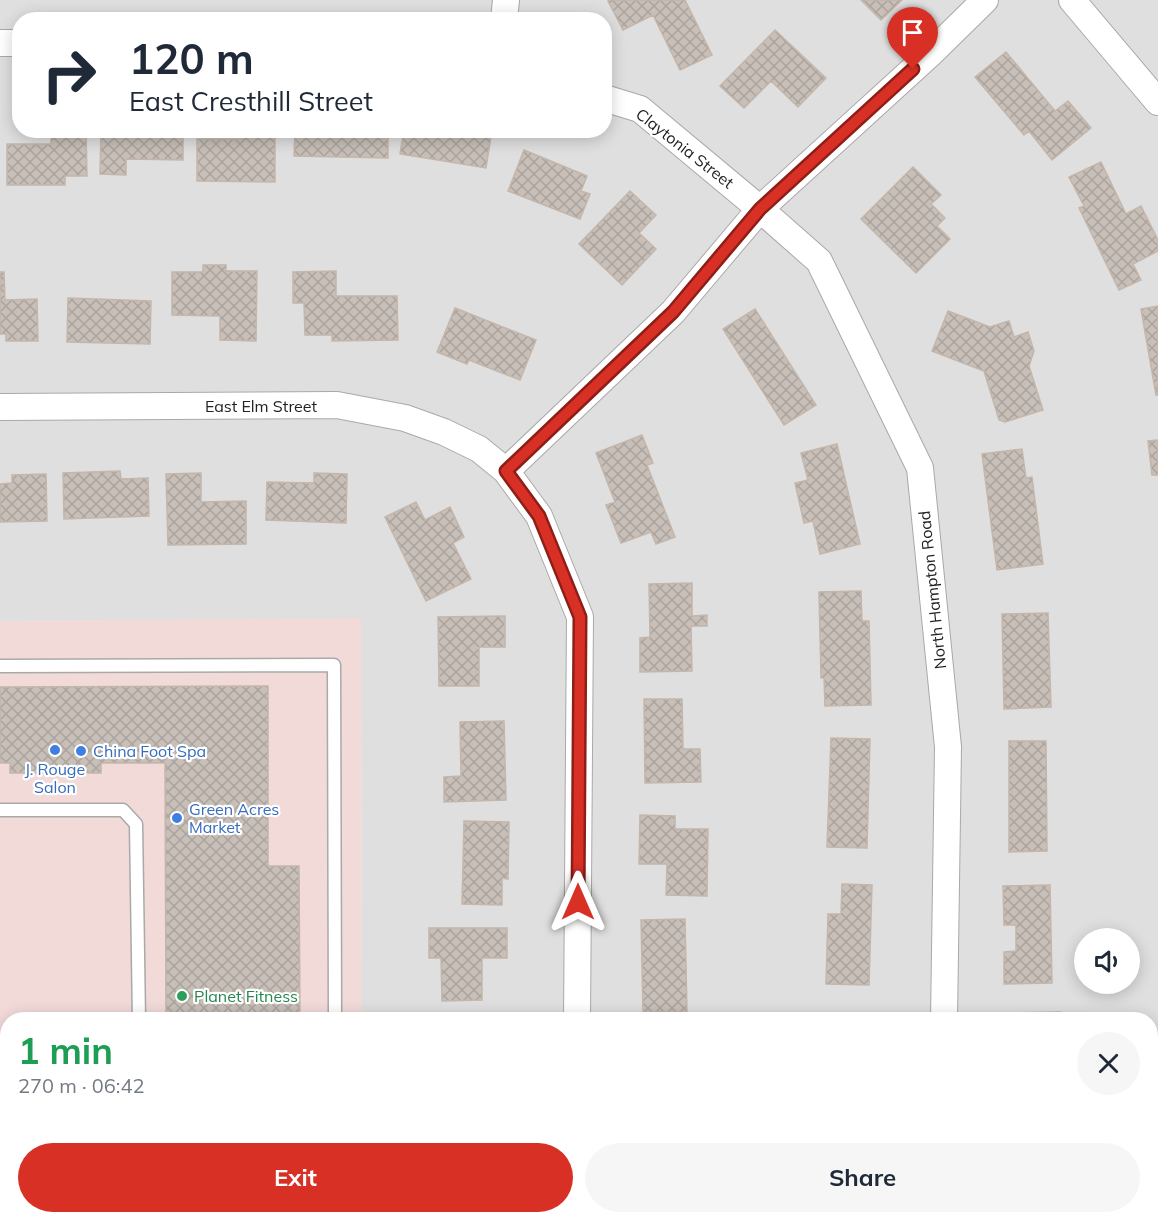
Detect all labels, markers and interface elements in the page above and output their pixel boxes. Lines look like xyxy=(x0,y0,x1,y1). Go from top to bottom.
pin xyxy=(887,7,938,69)
icon: arrive xyxy=(896,16,929,49)
text: 120 m xyxy=(129,32,254,85)
icon: right xyxy=(30,36,108,114)
text: East Cresthill Street xyxy=(129,84,373,118)
street label: Claytonia Street xyxy=(632,104,738,193)
street label: East Elm Street xyxy=(205,396,317,416)
street label: North Hampton Road xyxy=(914,510,950,670)
place label: China Foot Spa xyxy=(93,741,206,761)
marker: J. Rouge Salon xyxy=(48,743,62,757)
marker: China Foot Spa xyxy=(74,744,88,758)
place label: J. Rouge Salon xyxy=(25,759,85,797)
place label: Green Acres Market xyxy=(189,799,279,837)
marker: Green Acres Market xyxy=(170,811,184,825)
position arrow xyxy=(546,870,610,934)
map controls xyxy=(1074,928,1140,994)
button: sound xyxy=(1074,928,1140,994)
place label: Planet Fitness xyxy=(194,986,298,1006)
marker: Planet Fitness xyxy=(175,989,189,1003)
text: 1 min xyxy=(18,1028,113,1073)
button: close xyxy=(1077,1032,1140,1095)
text: 270 m · 06:42 xyxy=(18,1073,144,1098)
button: Exit xyxy=(18,1143,573,1212)
button: Share xyxy=(585,1143,1140,1212)

